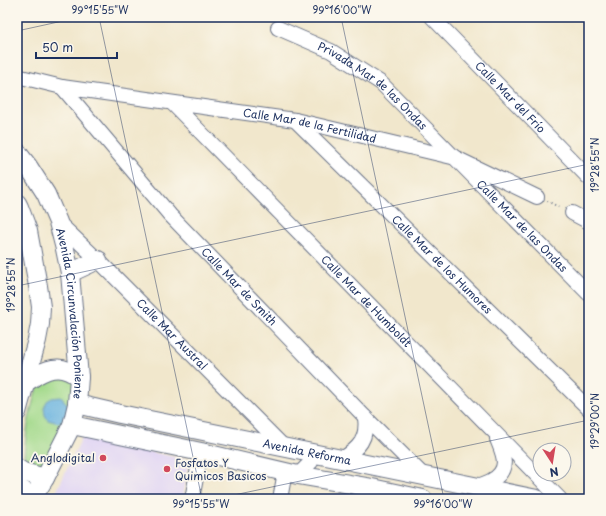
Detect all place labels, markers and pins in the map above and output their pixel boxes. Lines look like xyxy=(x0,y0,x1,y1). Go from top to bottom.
place label: Anglodigital xyxy=(31,449,95,466)
marker: Anglodigital xyxy=(98,453,108,463)
place label: Fosfatos Y Quimicos Basicos xyxy=(175,454,266,484)
marker: Fosfatos Y Quimicos Basicos xyxy=(162,464,172,474)

